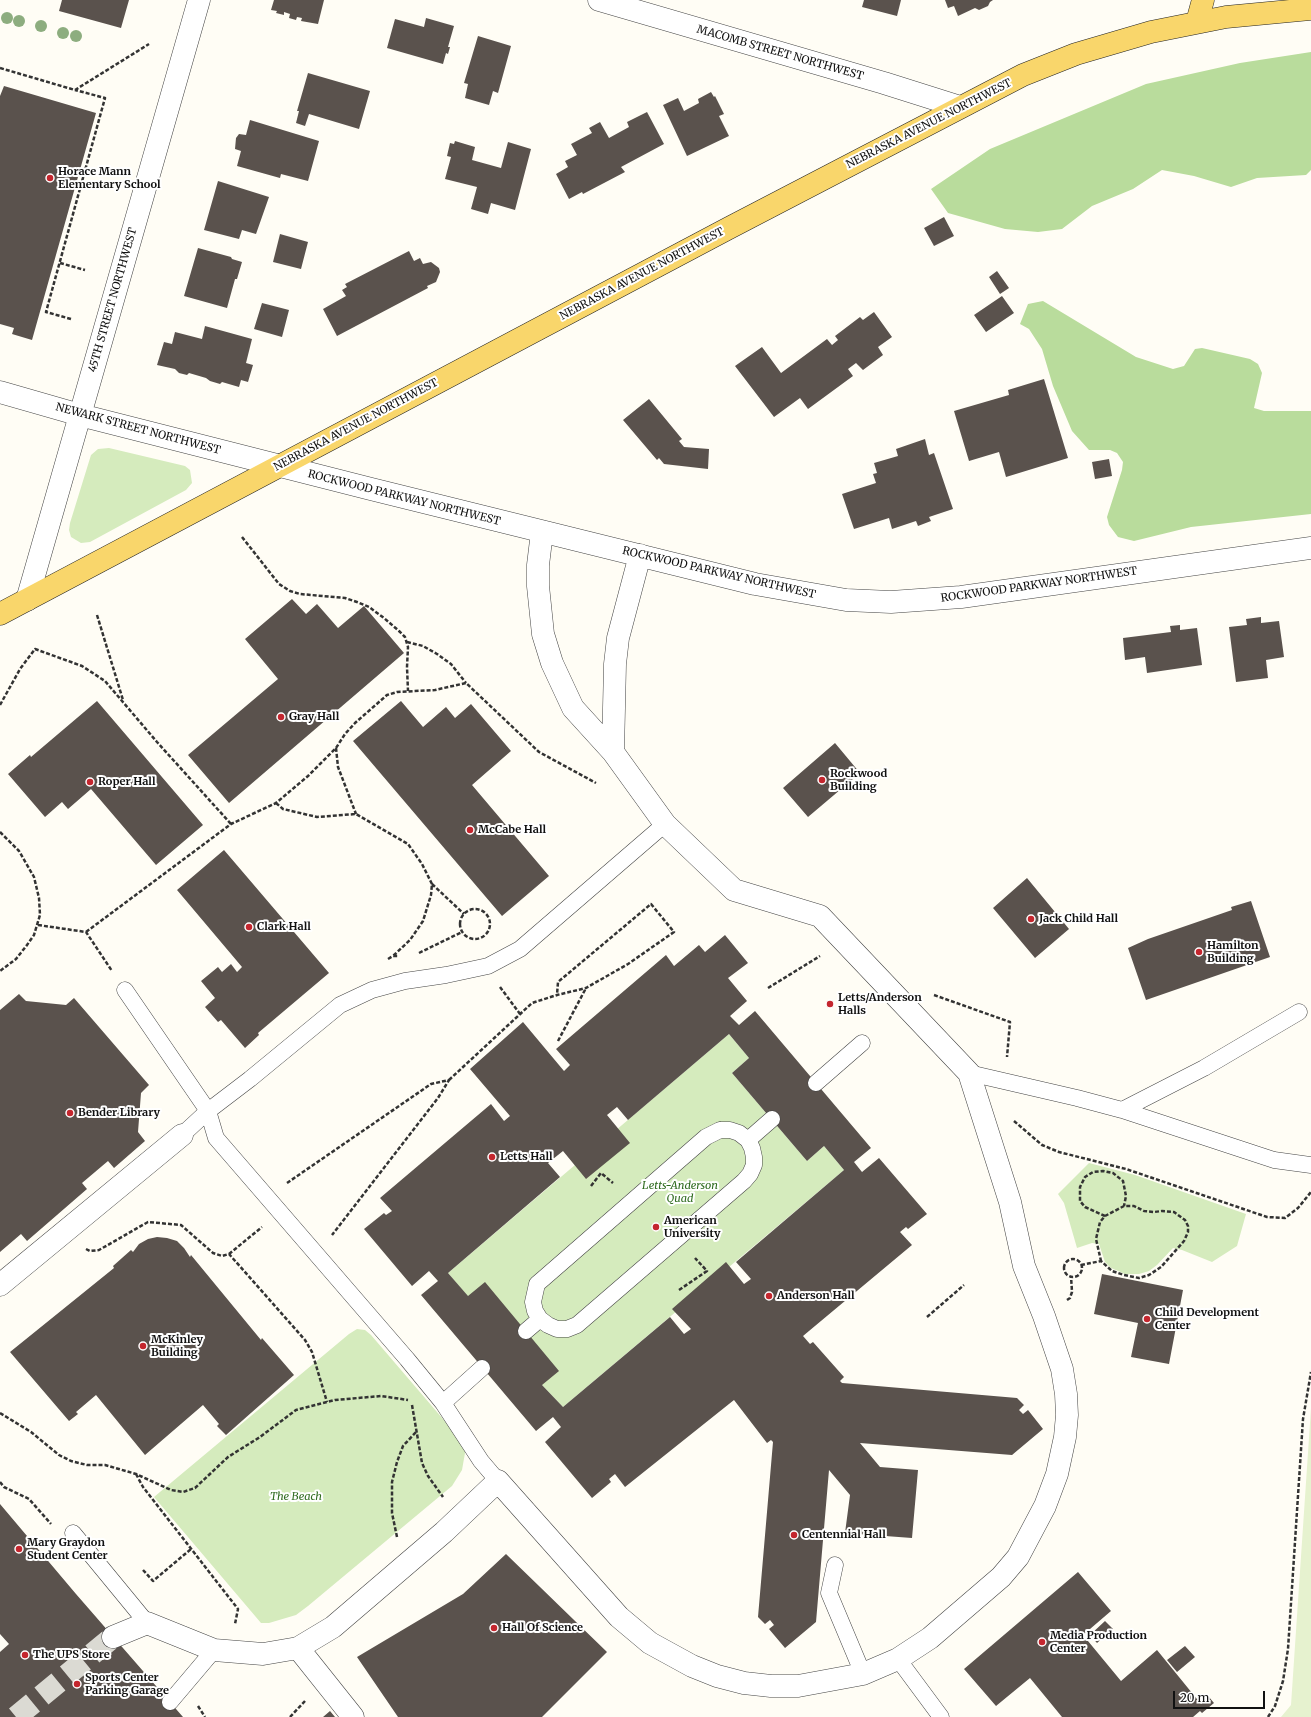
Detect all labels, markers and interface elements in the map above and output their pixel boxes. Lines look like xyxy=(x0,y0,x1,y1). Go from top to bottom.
street label: MACOMB STREET NORTHWEST xyxy=(695,23,865,83)
street label: NEBRASKA AVENUE NORTHWEST xyxy=(844,76,1014,172)
place label: Horace Mann Elementary School xyxy=(58,165,161,191)
marker: Horace Mann Elementary School xyxy=(45,173,55,183)
street label: NEBRASKA AVENUE NORTHWEST xyxy=(558,225,726,323)
street label: 45TH STREET NORTHWEST xyxy=(86,226,140,374)
street label: NEBRASKA AVENUE NORTHWEST xyxy=(272,376,440,474)
street label: NEWARK STREET NORTHWEST xyxy=(54,401,222,457)
street label: ROCKWOOD PARKWAY NORTHWEST xyxy=(306,468,502,528)
street label: ROCKWOOD PARKWAY NORTHWEST xyxy=(621,544,817,602)
street label: ROCKWOOD PARKWAY NORTHWEST xyxy=(940,565,1138,605)
place label: Gray Hall xyxy=(289,710,339,724)
marker: Gray Hall xyxy=(276,712,286,722)
place label: Rockwood Building xyxy=(830,767,887,793)
place label: Roper Hall xyxy=(98,775,156,789)
marker: Rockwood Building xyxy=(817,775,827,785)
marker: Roper Hall xyxy=(85,777,95,787)
place label: McCabe Hall xyxy=(478,823,546,837)
marker: McCabe Hall xyxy=(465,825,475,835)
place label: Jack Child Hall xyxy=(1039,912,1118,926)
marker: Jack Child Hall xyxy=(1026,914,1036,924)
place label: Clark Hall xyxy=(257,920,311,934)
marker: Clark Hall xyxy=(244,922,254,932)
place label: Hamilton Building xyxy=(1207,939,1259,965)
marker: Hamilton Building xyxy=(1194,947,1204,957)
place label: Letts/Anderson Halls xyxy=(838,991,922,1017)
marker: Letts/Anderson Halls xyxy=(825,999,835,1009)
place label: Bender Library xyxy=(78,1106,160,1120)
marker: Bender Library xyxy=(65,1108,75,1118)
place label: Letts Hall xyxy=(500,1150,553,1164)
marker: Letts Hall xyxy=(487,1152,497,1162)
park label: Letts-Anderson Quad xyxy=(642,1179,718,1205)
place label: American University xyxy=(664,1214,720,1240)
marker: American University xyxy=(651,1222,661,1232)
place label: Anderson Hall xyxy=(777,1289,855,1303)
marker: Anderson Hall xyxy=(764,1291,774,1301)
place label: Child Development Center xyxy=(1155,1306,1259,1332)
marker: Child Development Center xyxy=(1142,1314,1152,1324)
place label: McKinley Building xyxy=(151,1333,203,1359)
marker: McKinley Building xyxy=(138,1341,148,1351)
park label: The Beach xyxy=(270,1490,322,1504)
place label: Centennial Hall xyxy=(802,1528,886,1542)
marker: Centennial Hall xyxy=(789,1530,799,1540)
place label: Mary Graydon Student Center xyxy=(27,1536,108,1562)
marker: Mary Graydon Student Center xyxy=(14,1544,24,1554)
place label: Hall Of Science xyxy=(502,1621,583,1635)
marker: Hall Of Science xyxy=(489,1623,499,1633)
place label: Media Production Center xyxy=(1050,1629,1147,1655)
marker: Media Production Center xyxy=(1037,1637,1047,1647)
place label: The UPS Store xyxy=(33,1648,110,1662)
marker: The UPS Store xyxy=(20,1650,30,1660)
place label: Sports Center Parking Garage xyxy=(85,1671,169,1697)
marker: Sports Center Parking Garage xyxy=(72,1679,82,1689)
scale bar xyxy=(1175,1683,1267,1709)
text: 20 m xyxy=(1180,1690,1209,1705)

